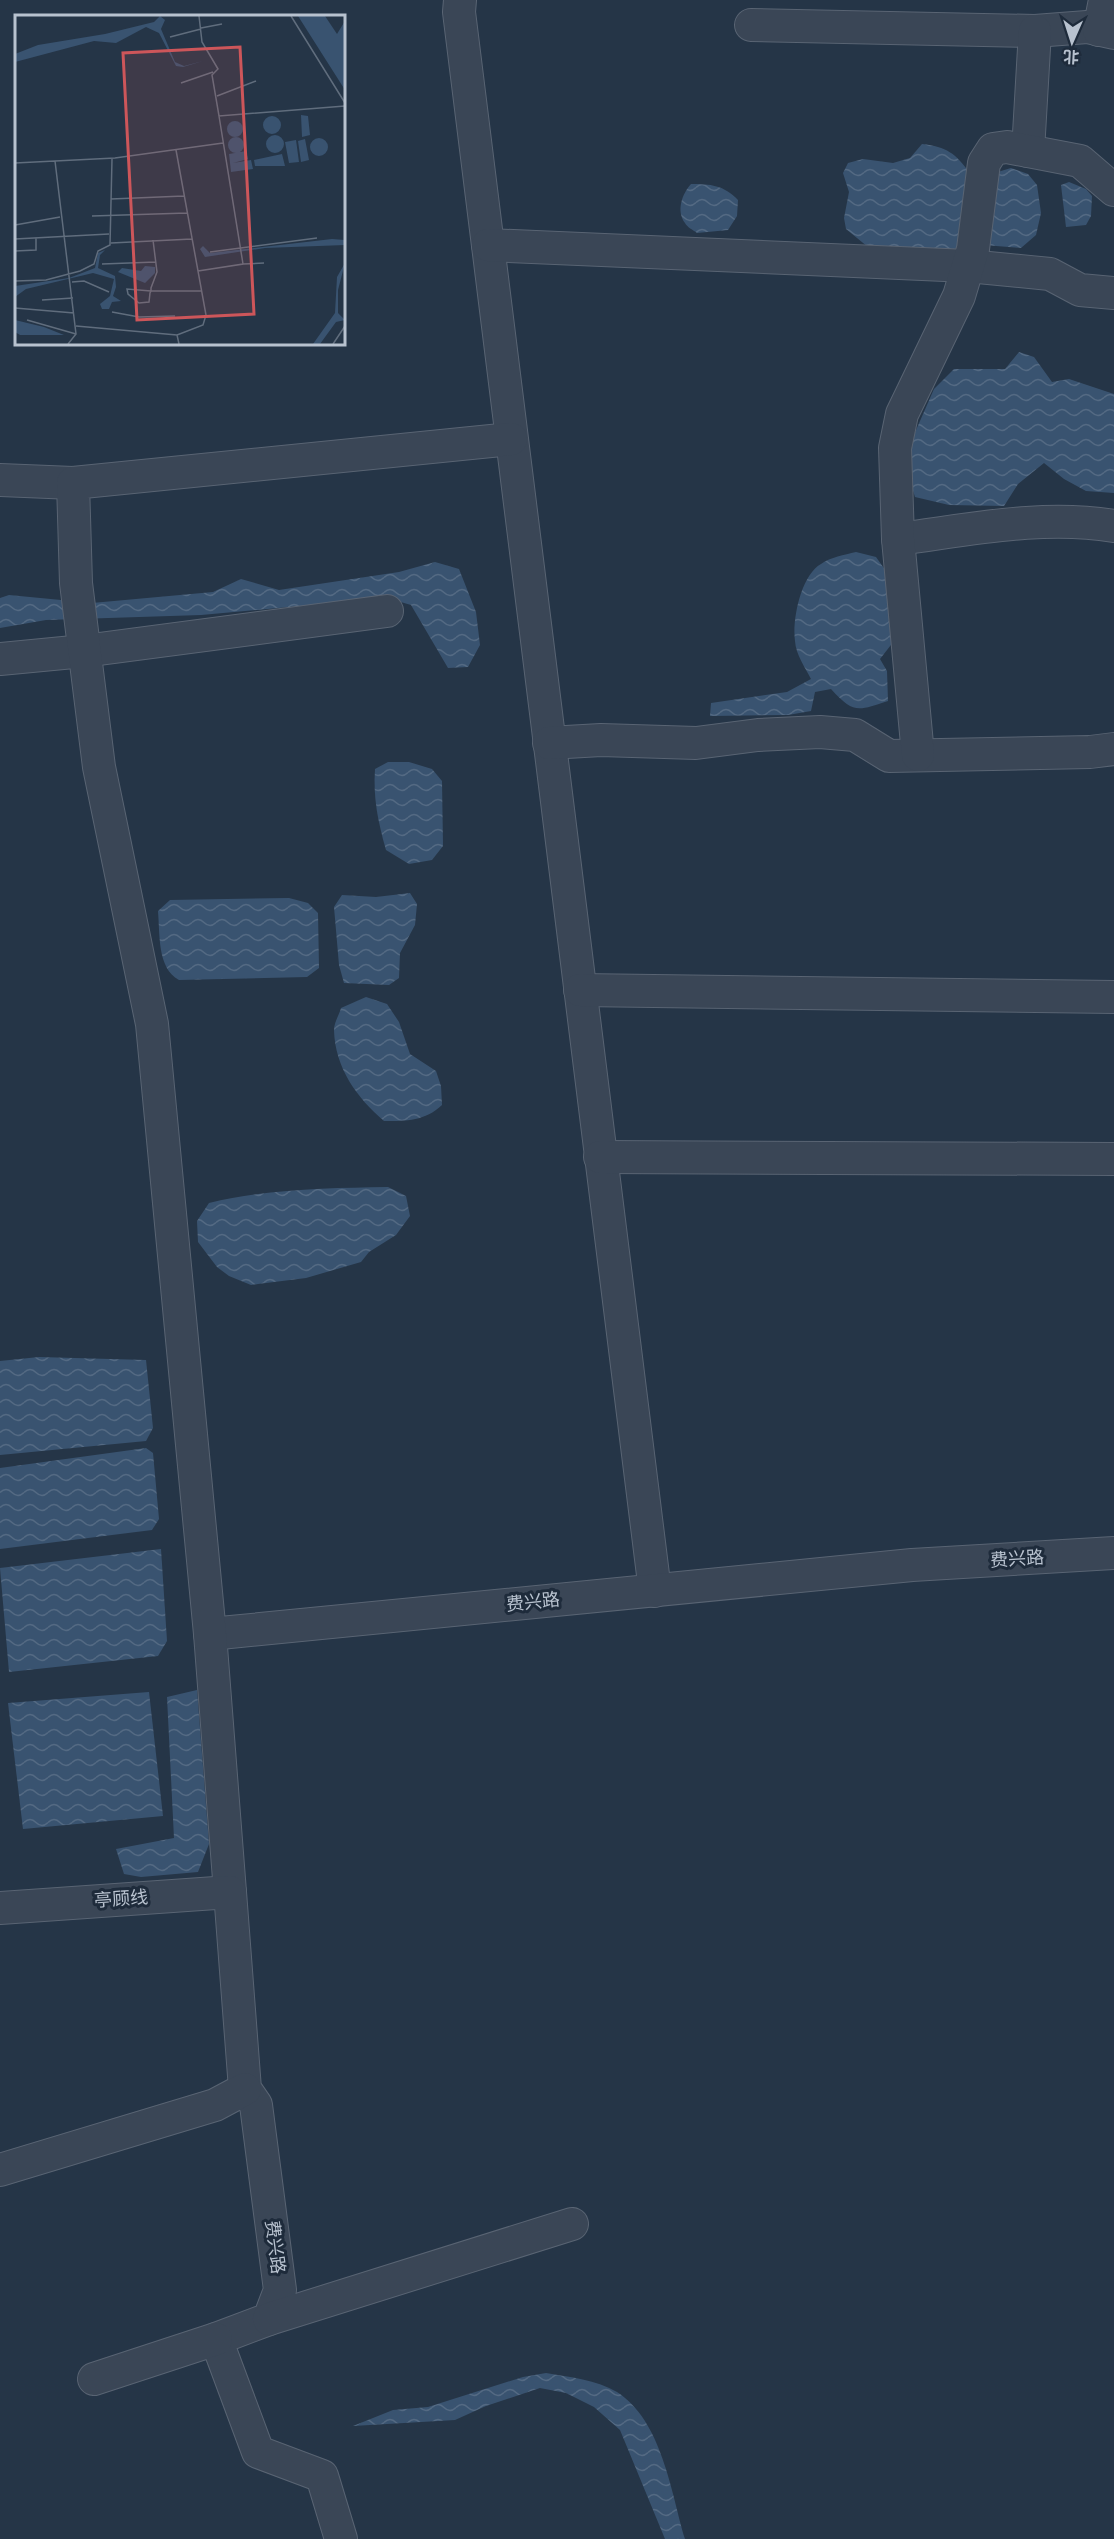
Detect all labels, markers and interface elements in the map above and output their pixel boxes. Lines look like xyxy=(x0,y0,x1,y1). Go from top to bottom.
north arrow xyxy=(1042,12,1102,72)
inset map xyxy=(15,15,345,345)
text: 北 xyxy=(1063,48,1080,65)
street label: 费兴路 xyxy=(989,1547,1045,1571)
street label: 费兴路 xyxy=(505,1589,561,1615)
street label: 亭顾线 xyxy=(93,1887,149,1911)
street label: 费兴路 xyxy=(262,2219,288,2275)

